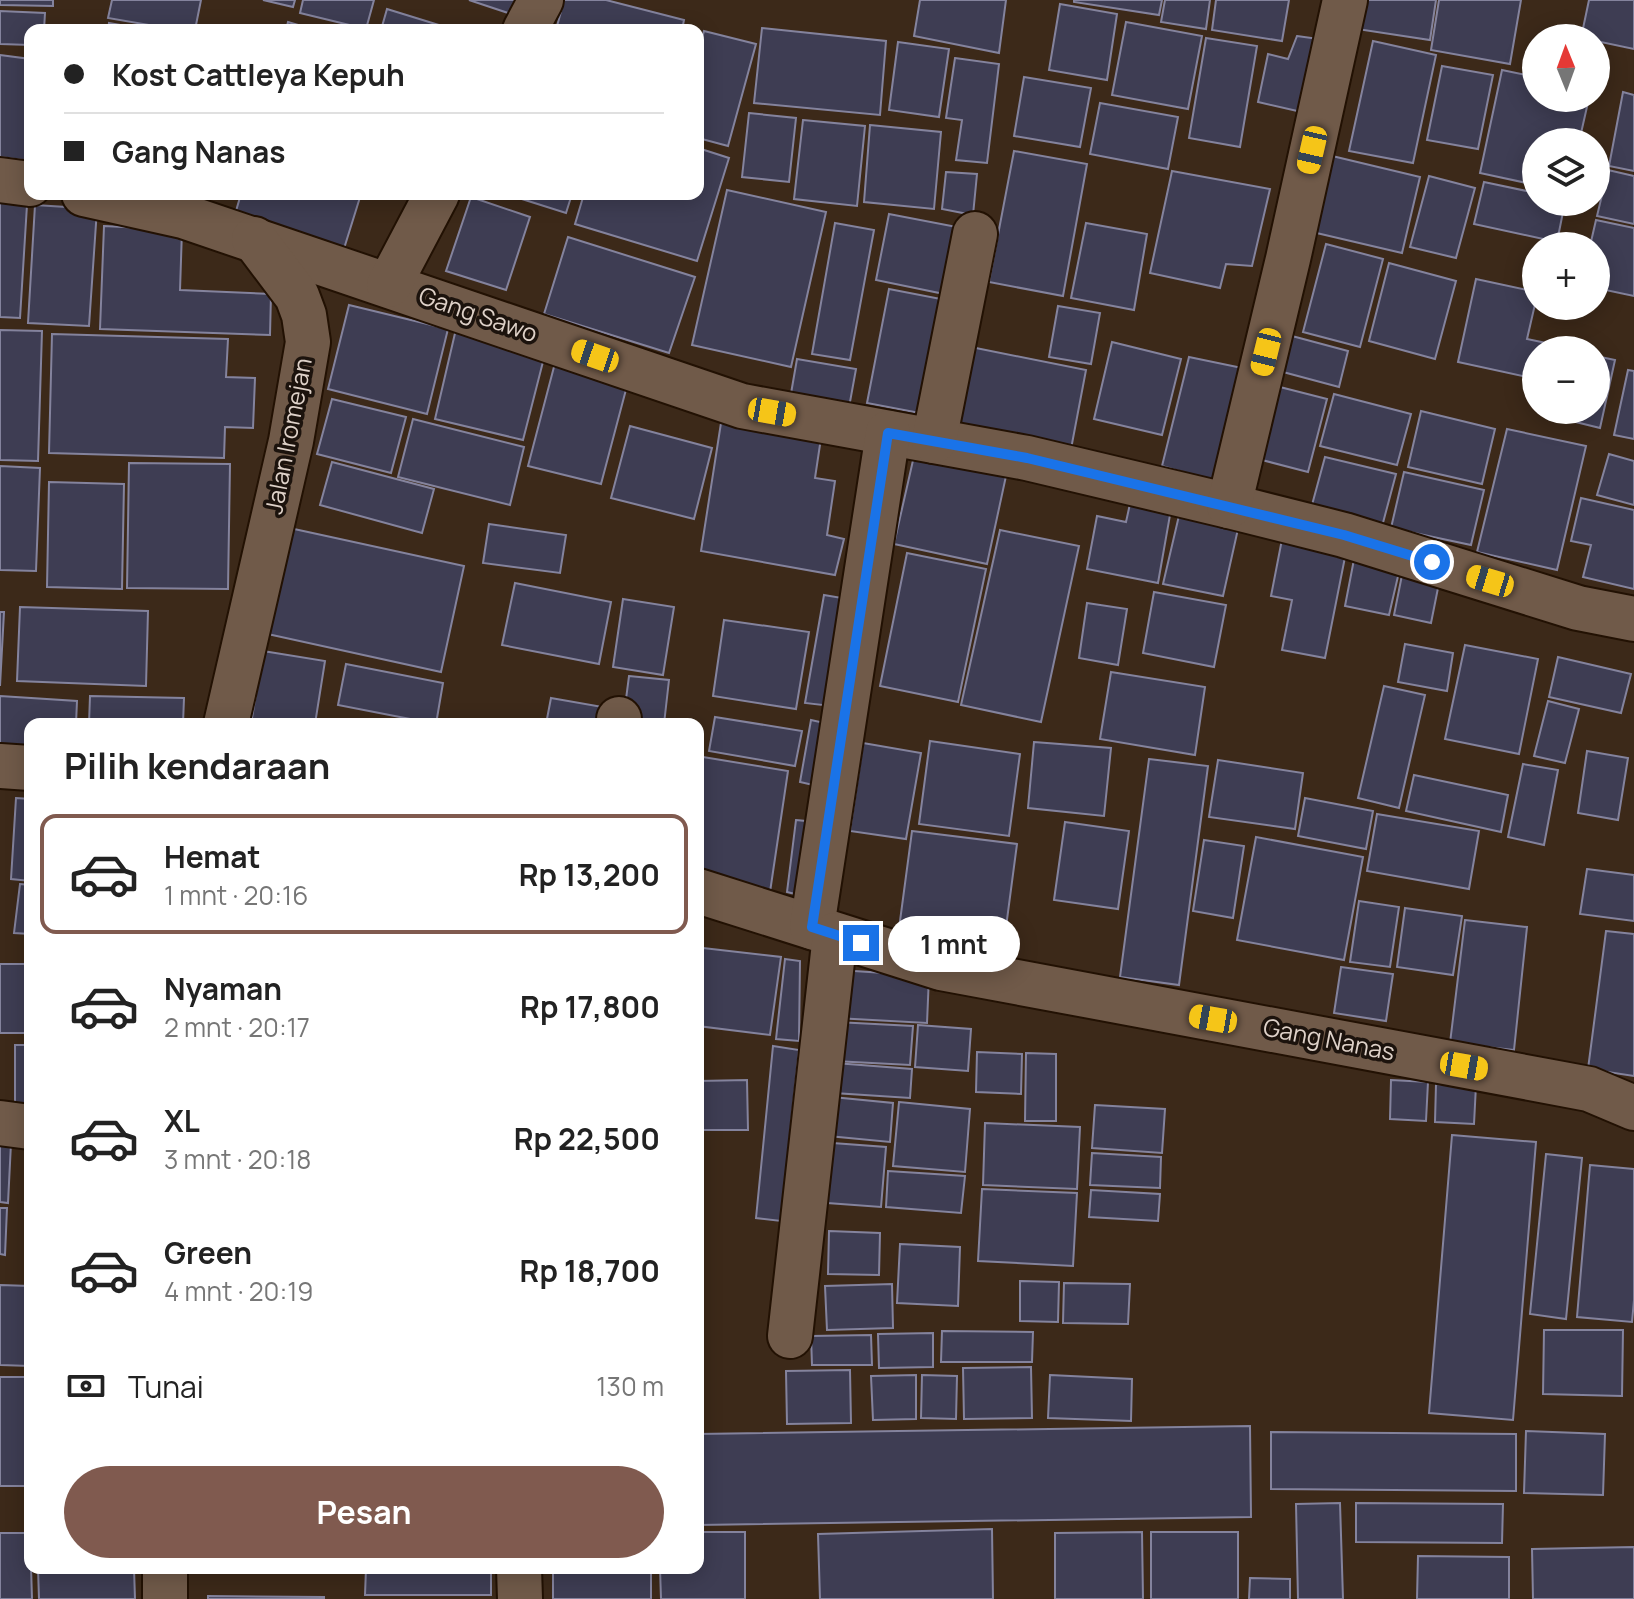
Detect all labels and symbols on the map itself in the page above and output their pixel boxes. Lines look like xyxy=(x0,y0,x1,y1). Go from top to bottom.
north arrow xyxy=(1522,24,1610,112)
car xyxy=(1295,124,1329,176)
street label: Gang Sawo xyxy=(415,278,542,349)
car xyxy=(1249,326,1283,378)
car xyxy=(568,337,622,375)
street label: Jalan Iromejan xyxy=(256,355,319,517)
car xyxy=(746,396,798,428)
route start xyxy=(1414,544,1450,580)
car xyxy=(1464,563,1516,599)
callout: 1 mnt xyxy=(889,915,1021,971)
route end xyxy=(843,925,879,961)
car xyxy=(1187,1003,1239,1035)
street label: Gang Nanas xyxy=(1261,1010,1398,1067)
car xyxy=(1438,1050,1490,1082)

